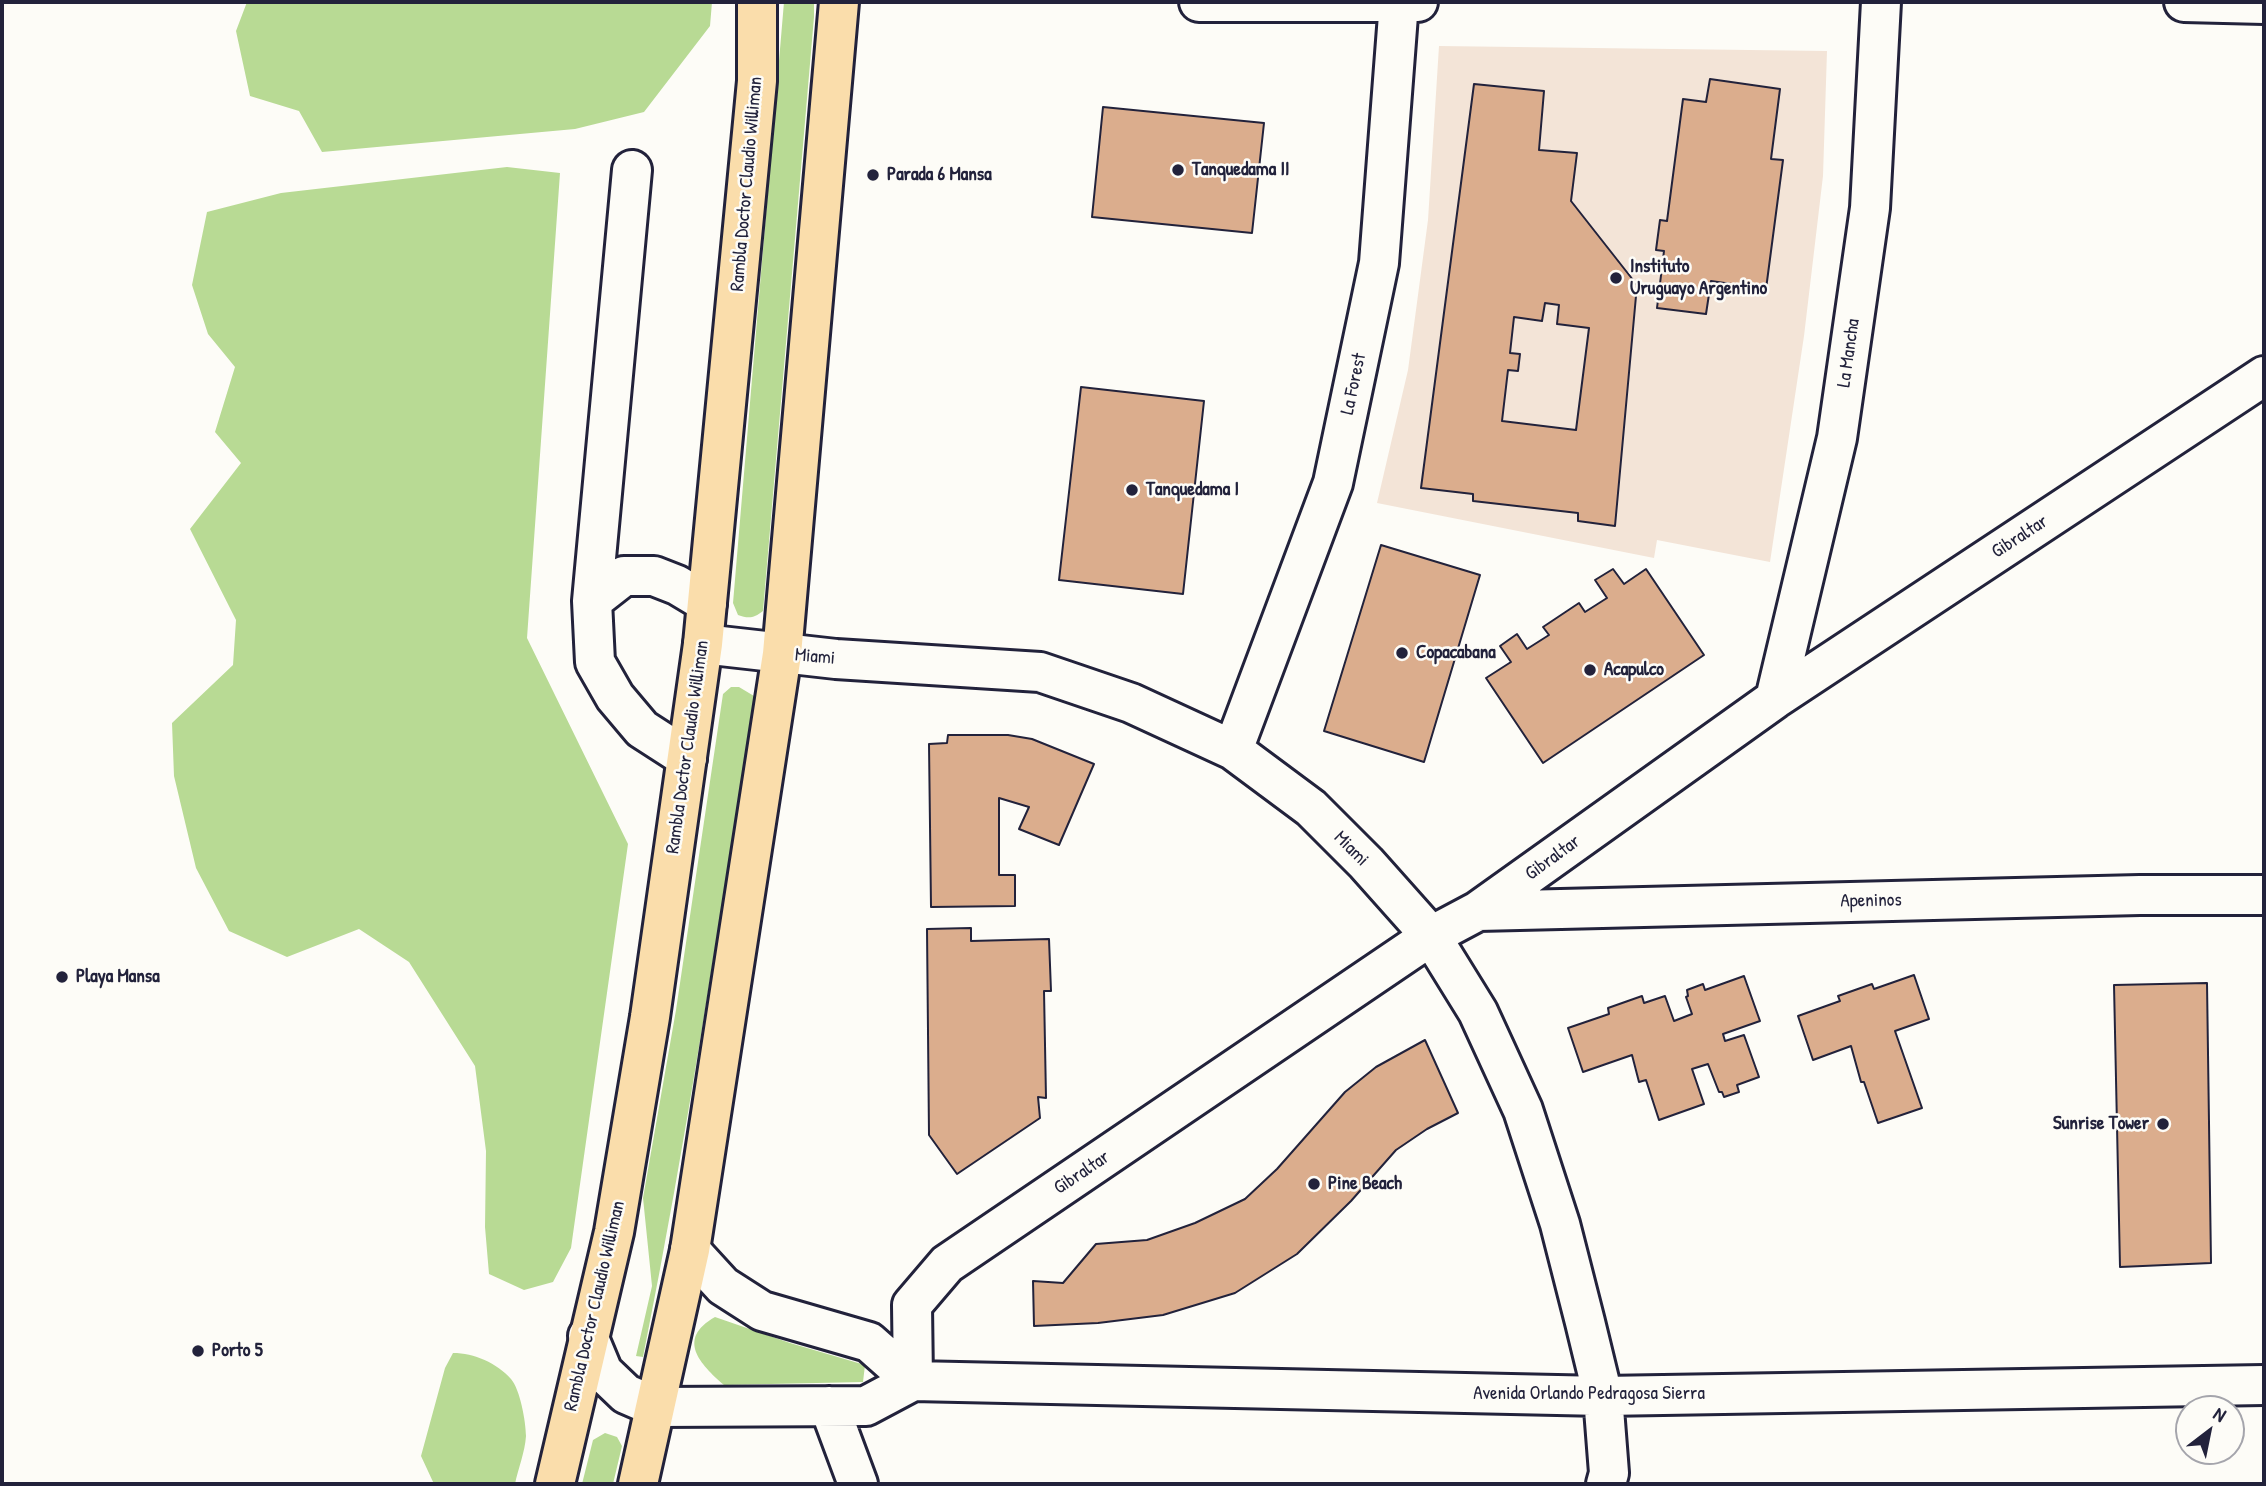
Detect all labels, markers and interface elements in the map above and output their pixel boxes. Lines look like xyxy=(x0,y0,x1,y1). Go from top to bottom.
street label: Rambla Doctor Claudio Williman xyxy=(726,76,768,292)
place label: Tanquedama II xyxy=(1192,159,1289,181)
marker: Tanquedama II xyxy=(1170,162,1186,178)
place label: Parada 6 Mansa xyxy=(887,164,992,186)
marker: Parada 6 Mansa xyxy=(865,167,881,183)
place label: Instituto Uruguayo Argentino xyxy=(1630,256,1767,300)
marker: Instituto Uruguayo Argentino xyxy=(1608,270,1624,286)
street label: La Mancha xyxy=(1833,317,1865,389)
street label: La Forest xyxy=(1336,351,1372,417)
place label: Tanquedama I xyxy=(1146,479,1239,501)
marker: Tanquedama I xyxy=(1124,482,1140,498)
street label: Gibraltar xyxy=(1988,510,2052,564)
street label: Rambla Doctor Claudio Williman xyxy=(662,639,714,855)
place label: Copacabana xyxy=(1416,642,1496,664)
street label: Miami xyxy=(794,644,836,670)
marker: Copacabana xyxy=(1394,645,1410,661)
place label: Acapulco xyxy=(1604,659,1664,681)
marker: Acapulco xyxy=(1582,662,1598,678)
street label: Miami xyxy=(1329,827,1373,871)
street label: Gibraltar xyxy=(1521,830,1585,886)
street label: Apeninos xyxy=(1840,889,1902,913)
place label: Playa Mansa xyxy=(76,966,160,988)
marker: Playa Mansa xyxy=(54,969,70,985)
place label: Sunrise Tower xyxy=(2053,1113,2149,1135)
marker: Sunrise Tower xyxy=(2155,1116,2171,1132)
street label: Gibraltar xyxy=(1050,1146,1114,1200)
place label: Pine Beach xyxy=(1328,1173,1402,1195)
marker: Pine Beach xyxy=(1306,1176,1322,1192)
street label: Rambla Doctor Claudio Williman xyxy=(560,1199,630,1413)
place label: Porto 5 xyxy=(212,1340,263,1362)
marker: Porto 5 xyxy=(190,1343,206,1359)
street label: Avenida Orlando Pedragosa Sierra xyxy=(1473,1383,1705,1405)
north arrow xyxy=(2175,1395,2245,1465)
text: N xyxy=(2209,1400,2231,1428)

